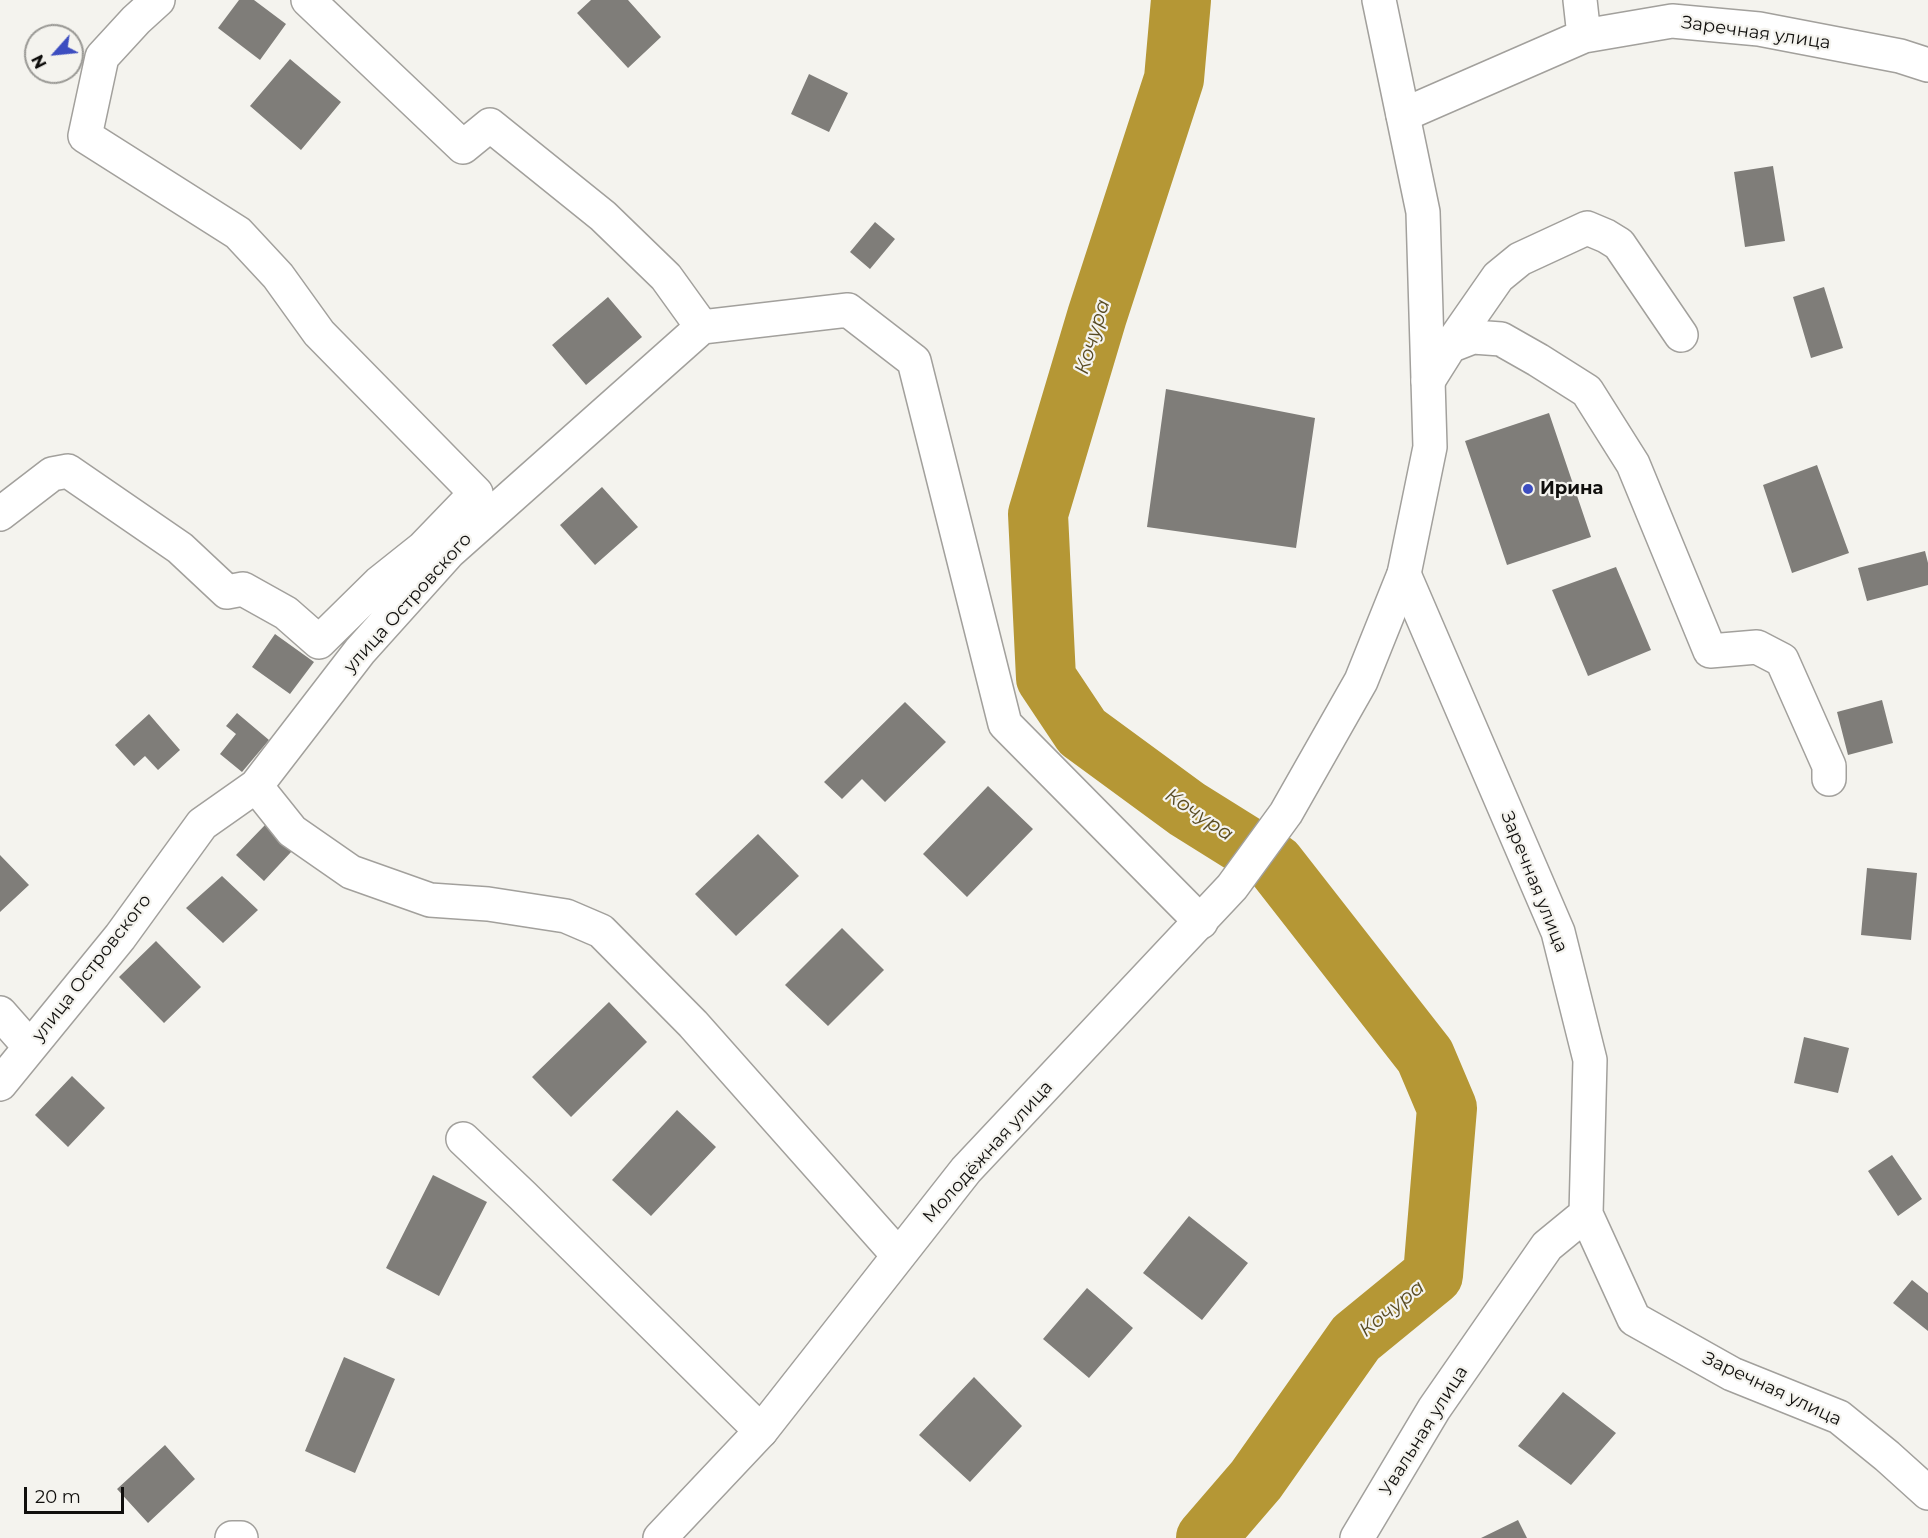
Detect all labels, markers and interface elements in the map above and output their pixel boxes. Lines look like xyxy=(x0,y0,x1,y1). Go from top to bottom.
street label: Заречная улица xyxy=(1680,12,1832,54)
north arrow xyxy=(24,24,84,84)
text: N xyxy=(28,51,51,72)
water label: Кочура xyxy=(1070,297,1116,377)
place label: Ирина xyxy=(1540,478,1603,500)
marker: Ирина xyxy=(1521,482,1535,496)
street label: улица Островского xyxy=(340,529,476,677)
water label: Кочура xyxy=(1160,784,1238,846)
street label: Заречная улица xyxy=(1496,808,1572,956)
street label: улица Островского xyxy=(28,890,156,1046)
street label: Молодёжная улица xyxy=(919,1077,1057,1227)
water label: Кочура xyxy=(1355,1275,1429,1343)
street label: Заречная улица xyxy=(1699,1347,1845,1431)
street label: Увальная улица xyxy=(1375,1362,1473,1500)
scale bar xyxy=(27,1475,128,1513)
text: 20 m xyxy=(35,1486,81,1508)

